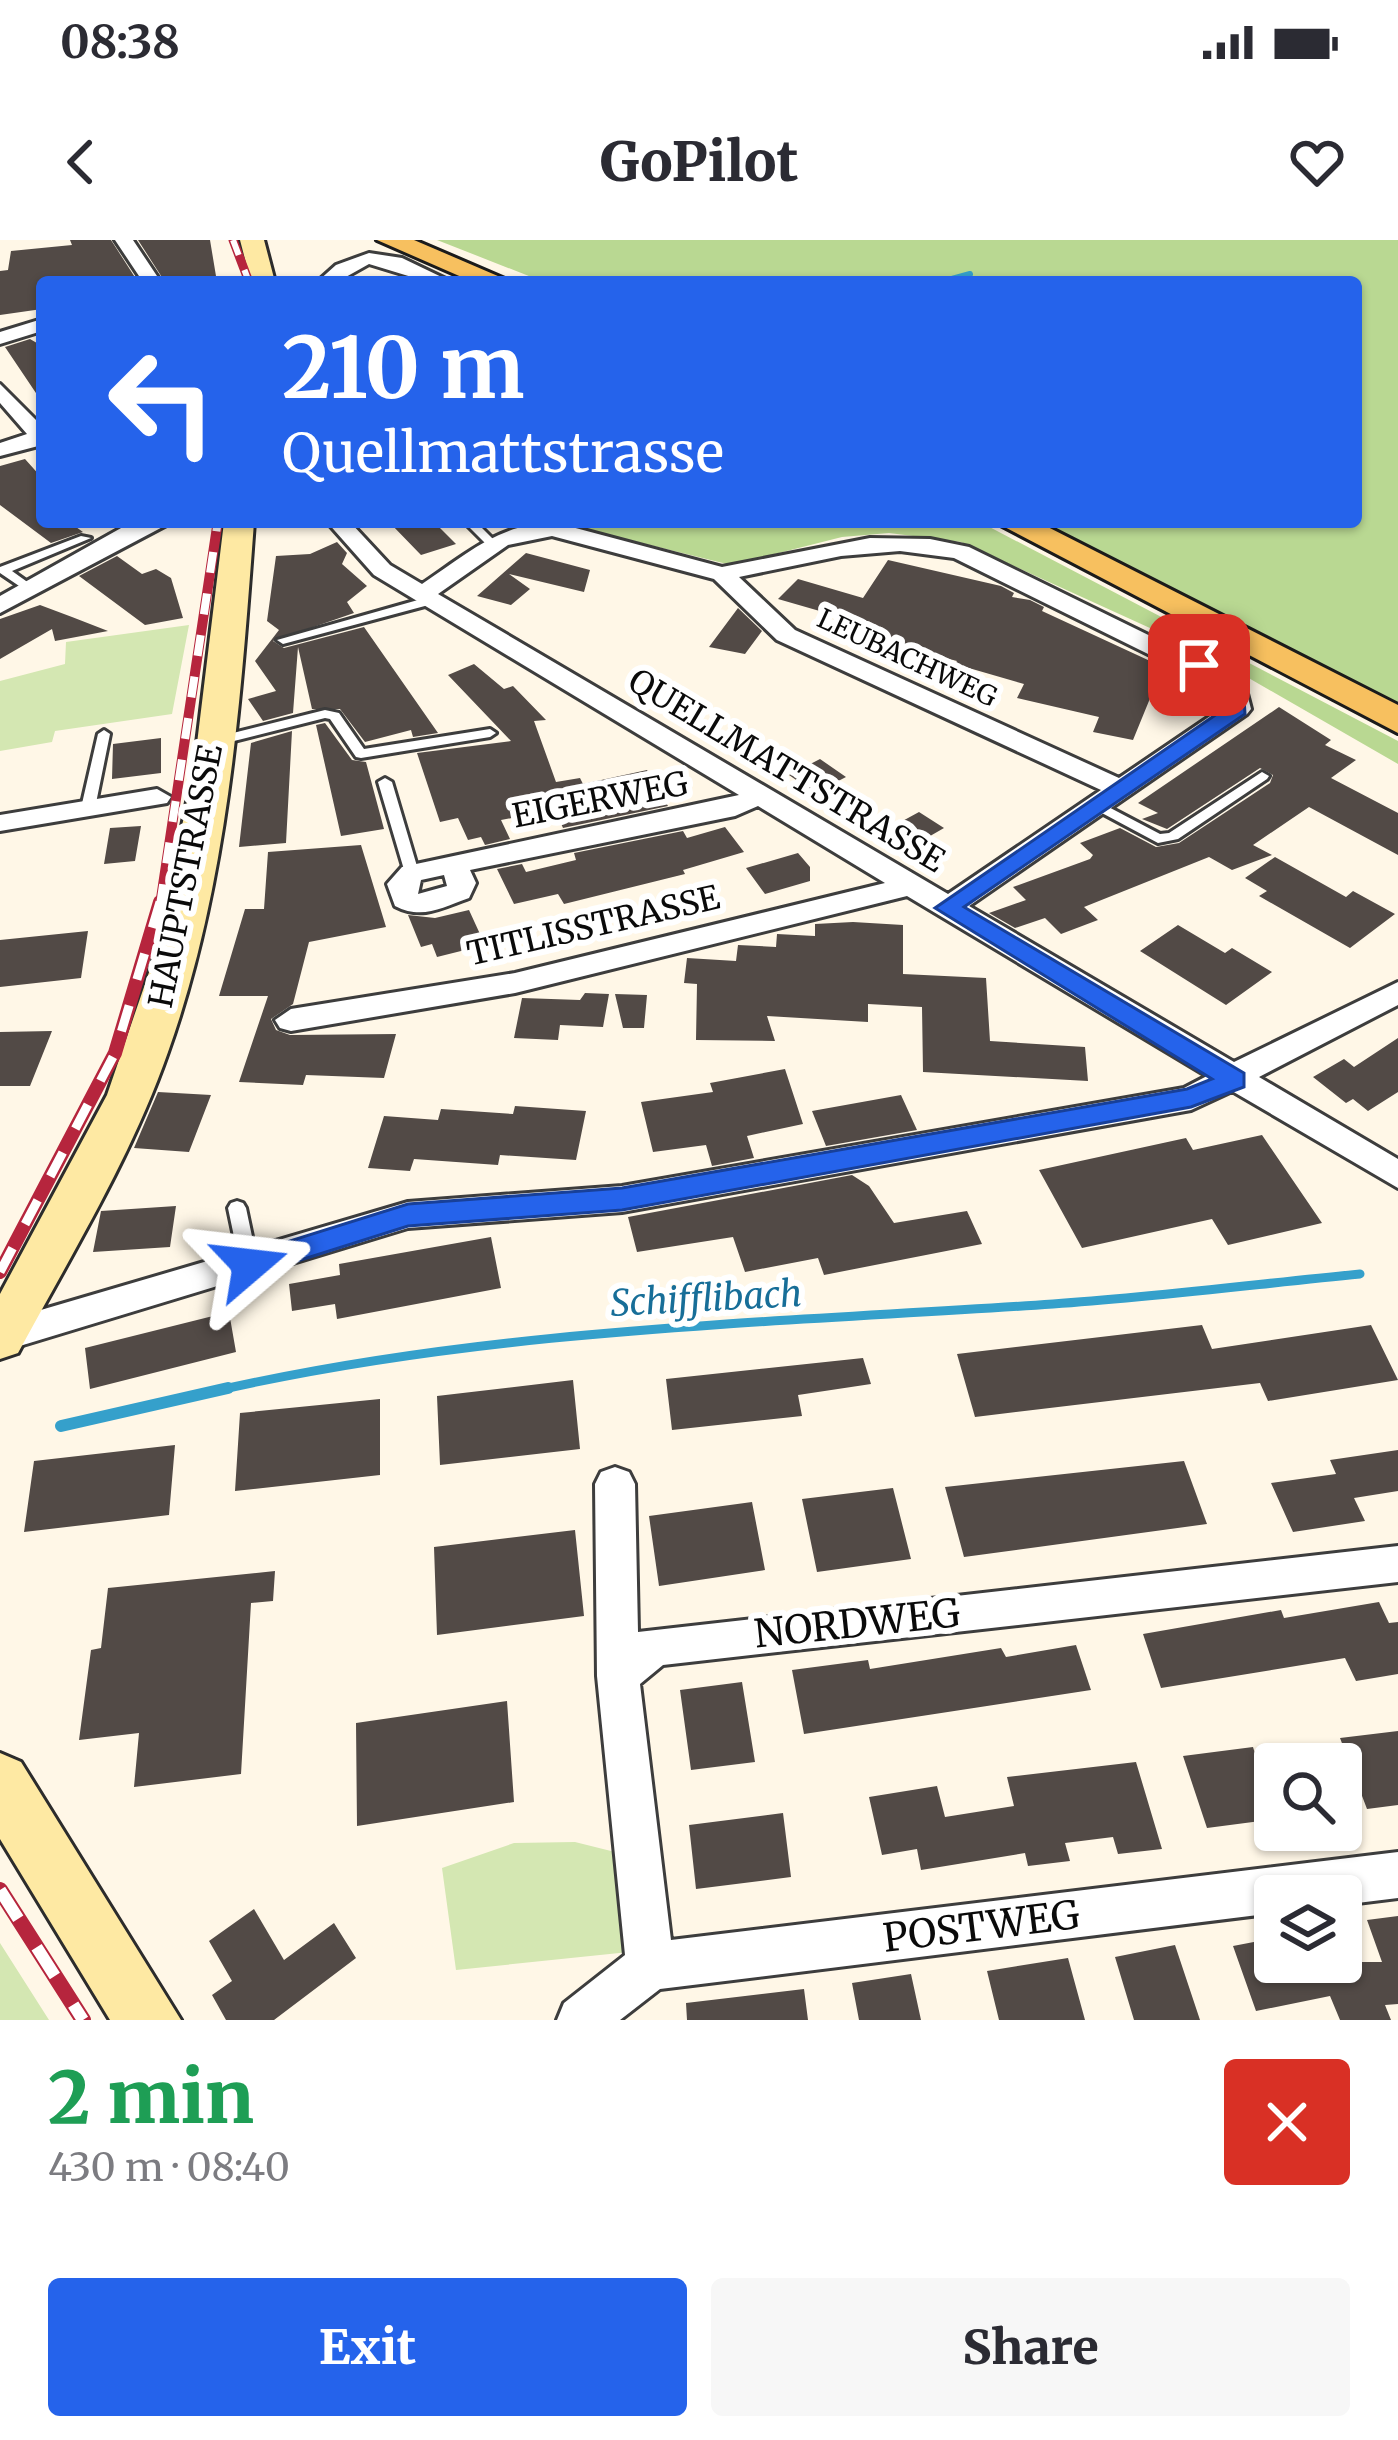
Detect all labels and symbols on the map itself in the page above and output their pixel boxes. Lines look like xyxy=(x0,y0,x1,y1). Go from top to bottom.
street label: LEUBACHWEG xyxy=(812,601,1003,714)
pin xyxy=(1148,614,1250,716)
street label: QUELLMATTSTRASSE xyxy=(621,660,952,881)
street label: HAUPTSTRASSE xyxy=(140,741,231,1011)
street label: EIGERWEG xyxy=(509,762,691,837)
street label: TITLISSTRASSE xyxy=(463,877,723,974)
position arrow xyxy=(187,1202,313,1328)
water label: Schifflibach xyxy=(609,1271,803,1326)
street label: NORDWEG xyxy=(752,1588,962,1659)
street label: POSTWEG xyxy=(880,1890,1082,1963)

